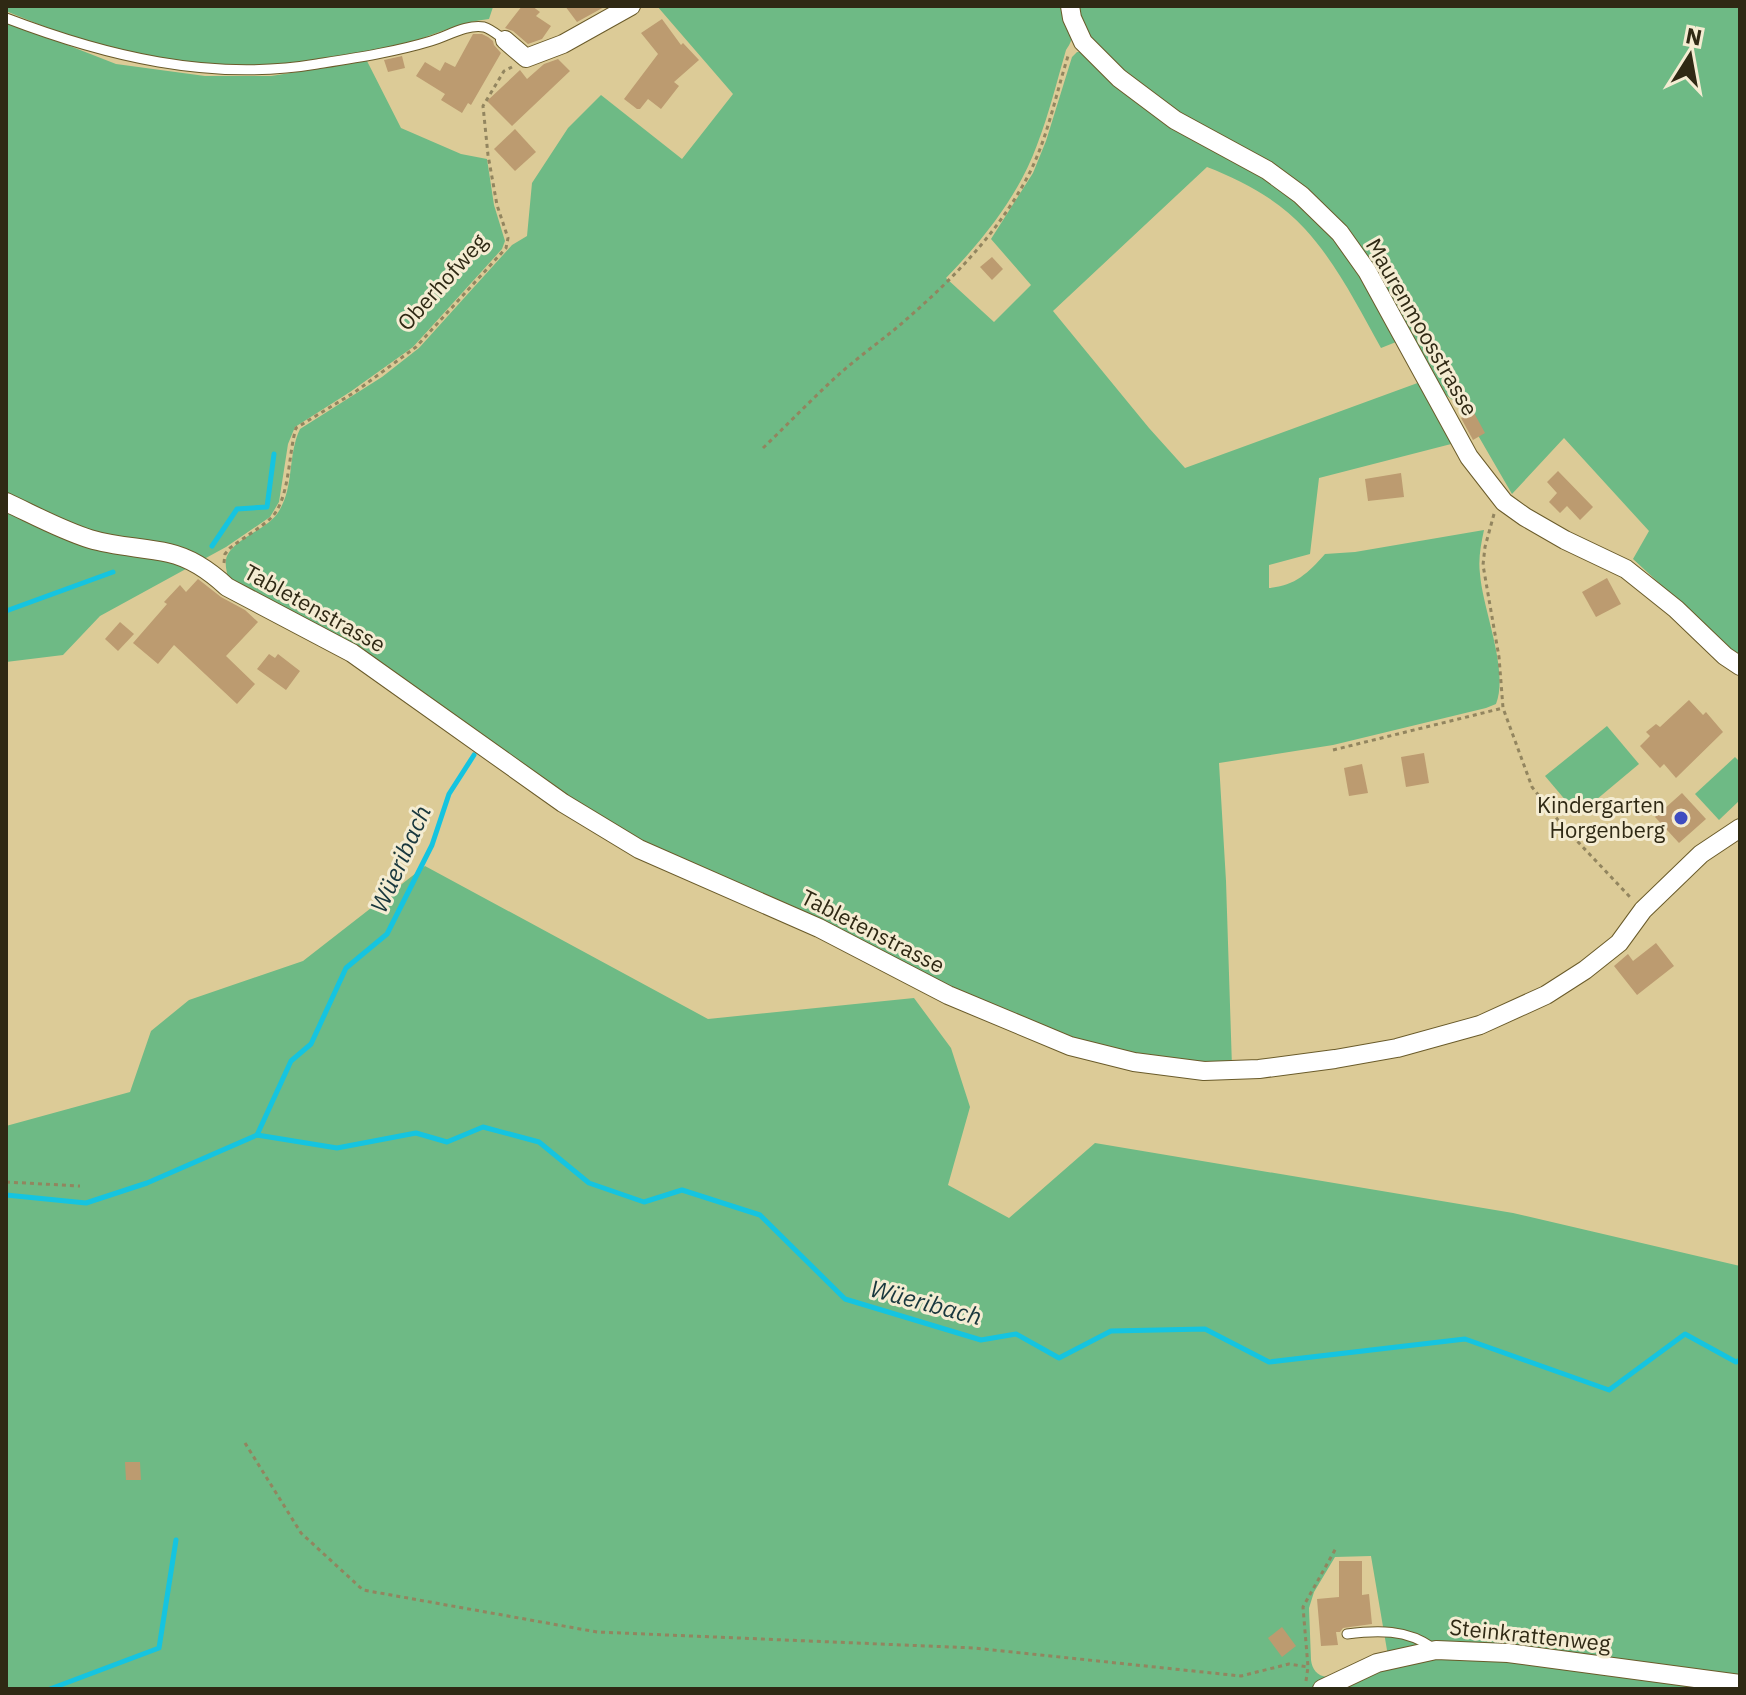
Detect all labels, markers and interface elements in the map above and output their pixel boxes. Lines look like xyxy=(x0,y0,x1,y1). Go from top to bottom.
north arrow xyxy=(1650,16,1730,96)
text: N xyxy=(1683,20,1705,52)
street label: Oberhofweg xyxy=(390,227,493,336)
street label: Maurenmoosstrasse xyxy=(1360,233,1485,421)
street label: Tabletenstrasse xyxy=(239,557,391,658)
place label: Kindergarten Horgenberg xyxy=(1537,790,1665,844)
water label: Wüeribach xyxy=(362,800,438,917)
marker: Kindergarten Horgenberg xyxy=(1672,809,1690,827)
street label: Tabletenstrasse xyxy=(797,882,950,979)
water label: Wüeribach xyxy=(867,1272,986,1332)
street label: Steinkrattenweg xyxy=(1448,1612,1612,1657)

